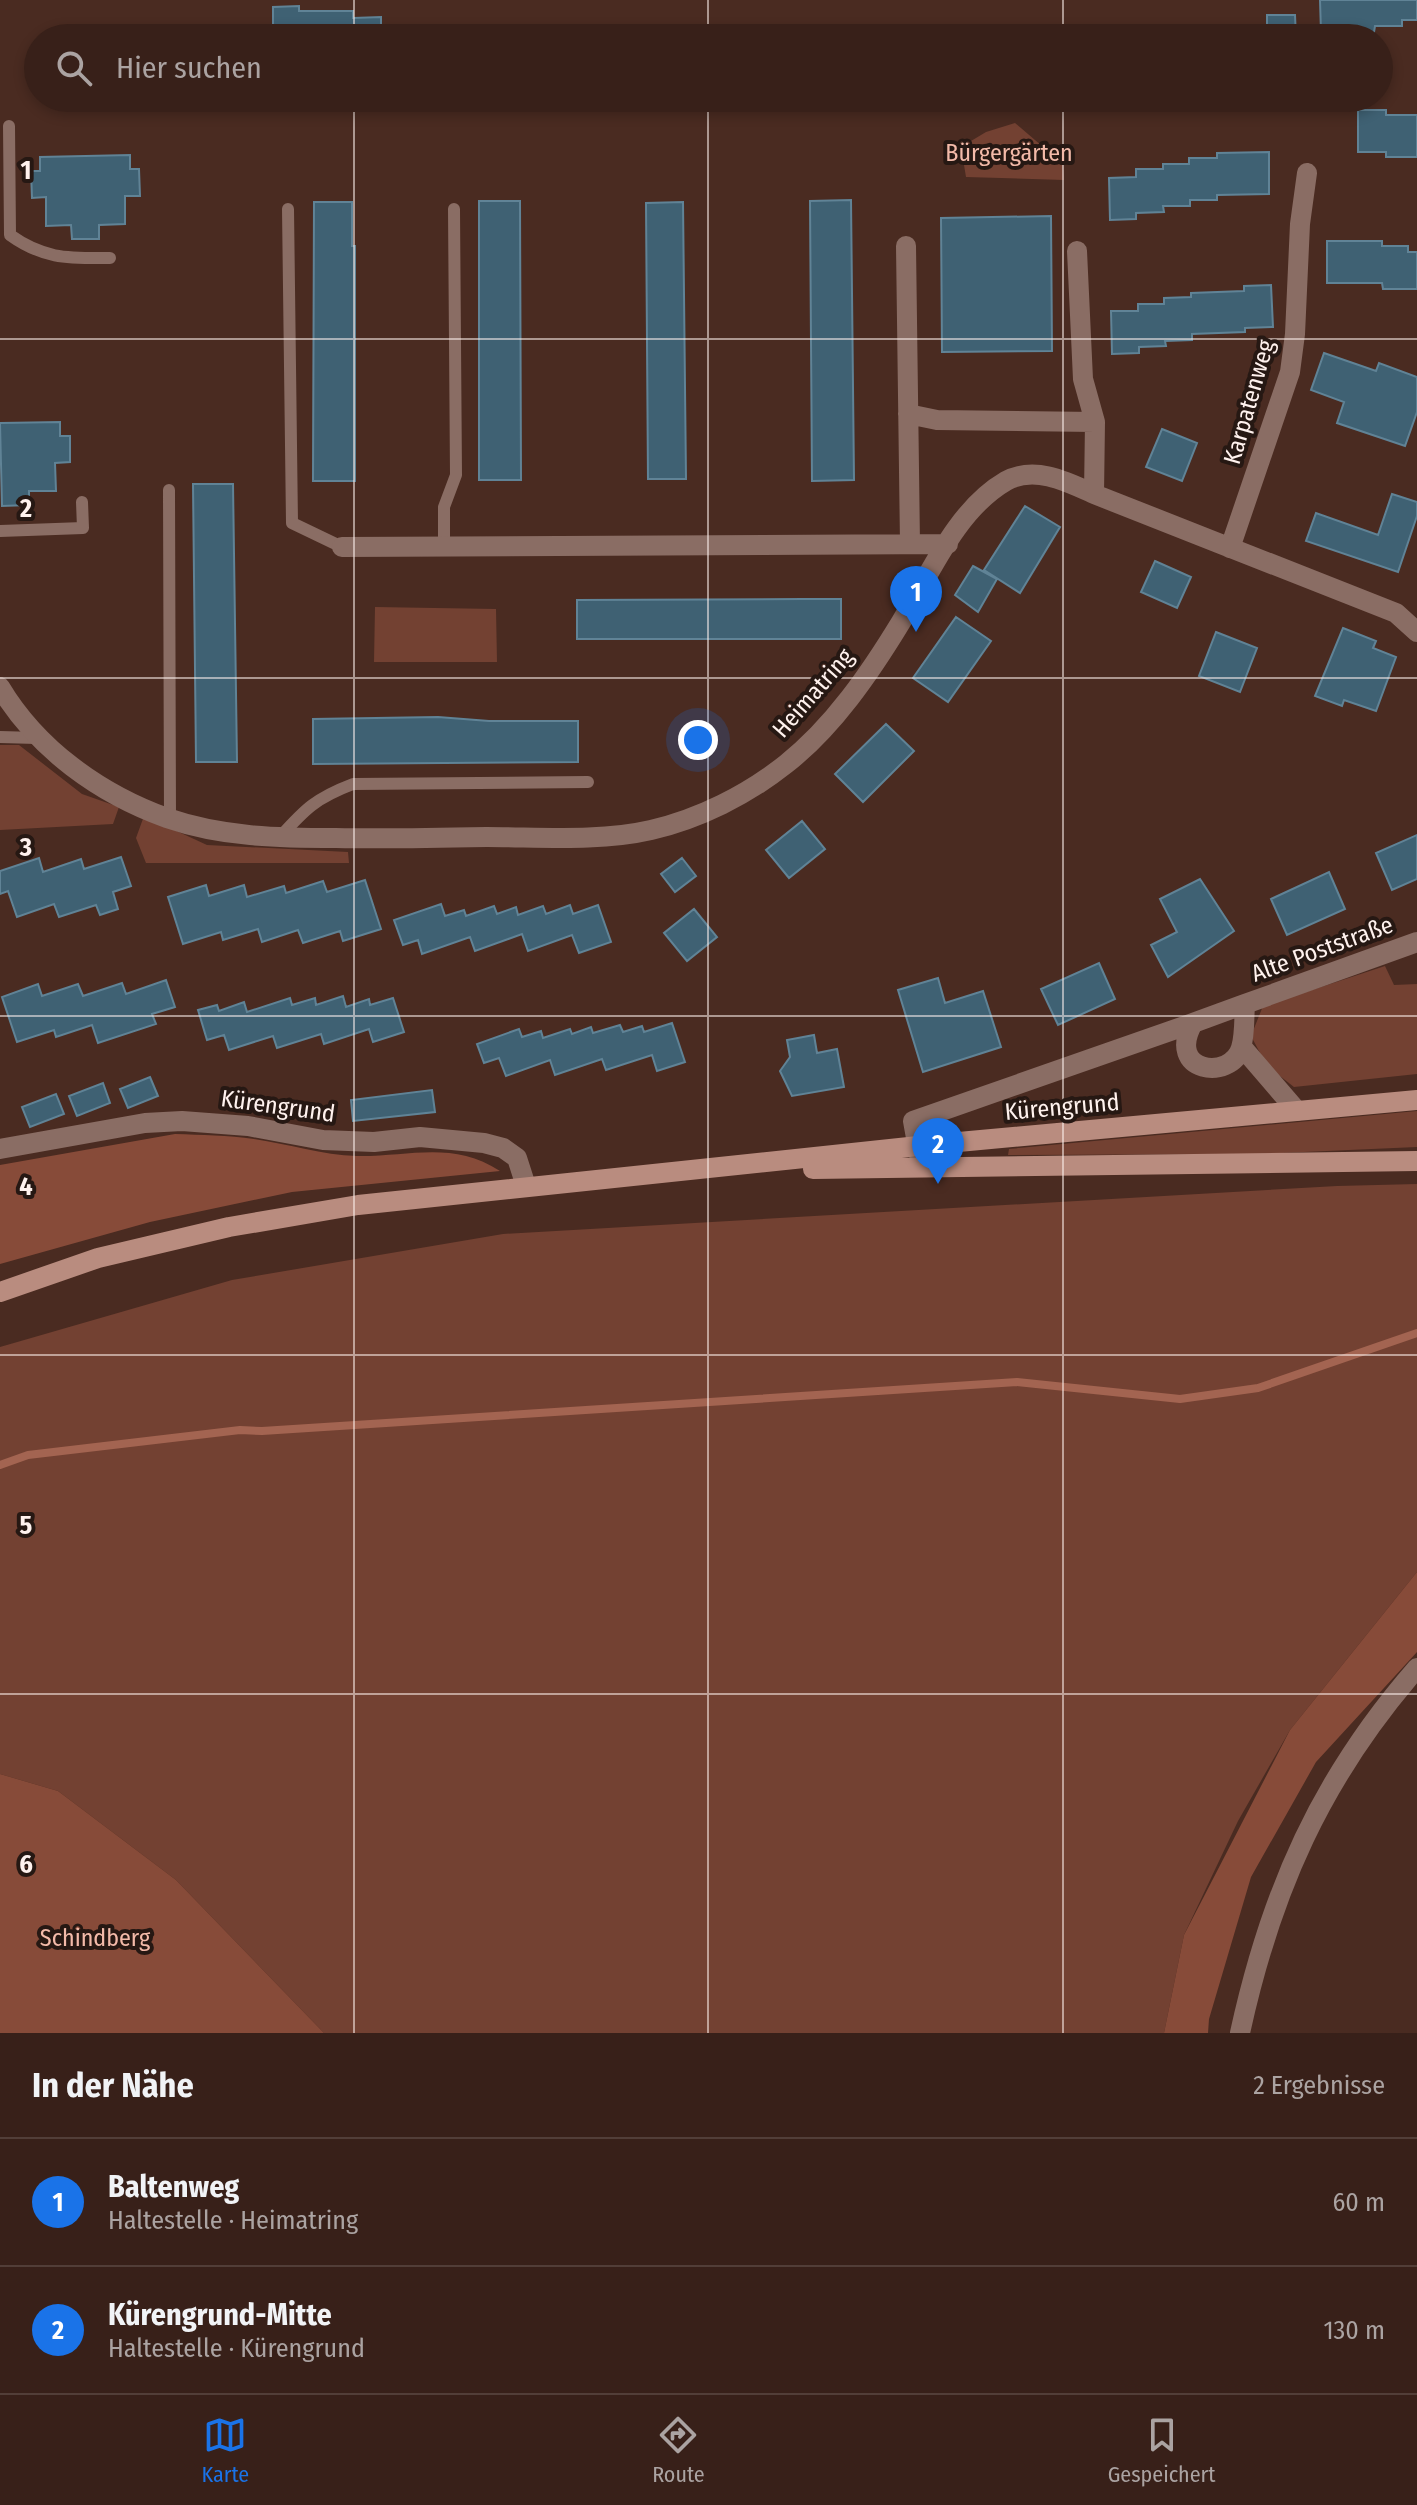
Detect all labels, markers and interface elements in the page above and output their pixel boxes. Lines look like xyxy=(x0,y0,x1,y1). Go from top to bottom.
search box xyxy=(24,24,1393,112)
icon: search xyxy=(52,46,96,90)
text: Hier suchen xyxy=(116,50,262,86)
park label: Bürgergärten xyxy=(945,139,1073,167)
text: 1 xyxy=(21,155,32,186)
street label: Karpatenweg xyxy=(1218,336,1280,467)
text: 2 xyxy=(19,493,32,524)
pin: 1 xyxy=(890,566,942,632)
street label: Heimatring xyxy=(767,642,860,743)
your location xyxy=(678,720,718,760)
text: 3 xyxy=(19,832,32,863)
street label: Alte Poststraße xyxy=(1247,910,1397,988)
street label: Kürengrund xyxy=(219,1084,337,1128)
street label: Kürengrund xyxy=(1004,1088,1120,1126)
pin: 2 xyxy=(912,1118,964,1184)
text: 4 xyxy=(19,1171,33,1202)
text: 5 xyxy=(20,1510,33,1541)
text: 6 xyxy=(19,1849,33,1880)
park label: Schindberg xyxy=(40,1924,151,1952)
text: In der Nähe xyxy=(32,2065,194,2106)
text: 2 Ergebnisse xyxy=(1253,2070,1385,2101)
text: Baltenweg xyxy=(108,2169,239,2205)
text: 1 xyxy=(53,2187,64,2218)
text: 60 m xyxy=(1332,2187,1385,2218)
text: Haltestelle · Heimatring xyxy=(108,2205,358,2236)
text: Kürengrund-Mitte xyxy=(108,2297,332,2333)
text: 2 xyxy=(52,2315,64,2346)
text: 130 m xyxy=(1323,2315,1385,2346)
text: Haltestelle · Kürengrund xyxy=(108,2333,365,2364)
tab: Karte xyxy=(202,2413,249,2488)
tab: Route xyxy=(652,2413,705,2488)
tab: Gespeichert xyxy=(1108,2413,1215,2488)

